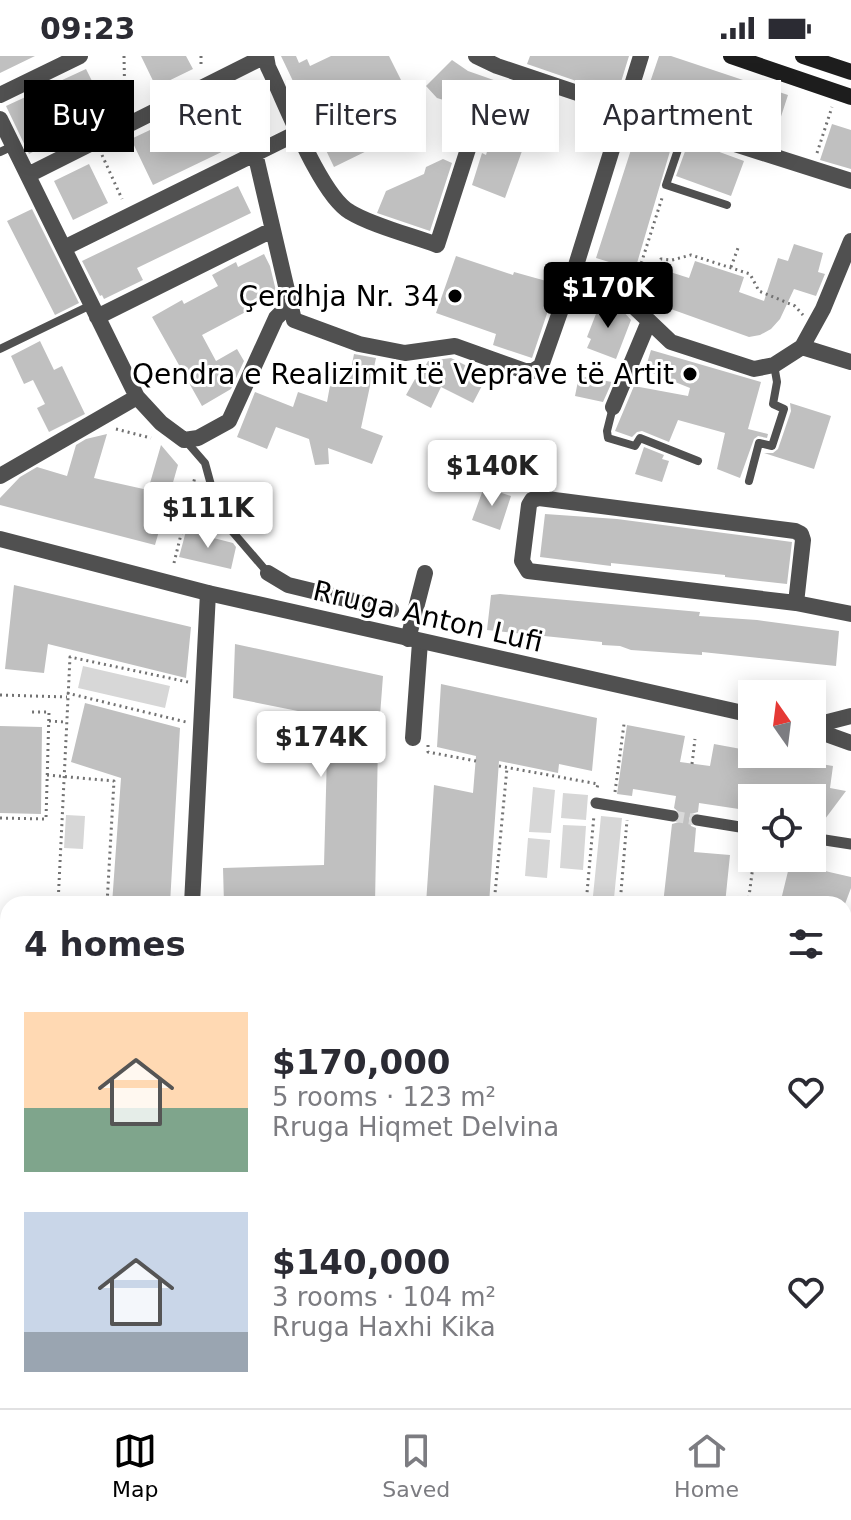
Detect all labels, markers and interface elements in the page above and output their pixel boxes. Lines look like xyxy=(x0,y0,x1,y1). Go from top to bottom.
text: 09:23 xyxy=(40,11,136,46)
chip: Buy xyxy=(24,80,134,152)
chip: Rent xyxy=(150,80,270,152)
chip: Filters xyxy=(286,80,426,152)
chip: New xyxy=(442,80,559,152)
chip: Apartment xyxy=(575,80,781,152)
pin: $170K xyxy=(552,262,664,330)
text: $170K xyxy=(562,273,654,303)
place label: Çerdhja Nr. 34 xyxy=(239,280,439,313)
marker: Çerdhja Nr. 34 xyxy=(446,287,464,305)
place label: Qendra e Realizimit të Veprave të Artit xyxy=(132,358,674,391)
marker: Qendra e Realizimit të Veprave të Artit xyxy=(681,365,699,383)
pin: $140K xyxy=(436,440,548,508)
text: $140K xyxy=(446,451,538,481)
pin: $111K xyxy=(152,482,264,550)
text: $111K xyxy=(162,493,254,523)
street label: Rruga Anton Lufi xyxy=(310,574,546,659)
north arrow xyxy=(738,680,826,768)
map controls xyxy=(738,680,826,872)
pin: $174K xyxy=(265,711,377,779)
text: $174K xyxy=(275,722,367,752)
button: locate xyxy=(738,784,826,872)
icon: filters xyxy=(784,922,828,966)
text: 4 homes xyxy=(24,924,186,964)
text: $170,000 xyxy=(272,1042,451,1082)
icon: home xyxy=(88,1044,184,1140)
icon: heart xyxy=(784,1070,828,1114)
text: 5 rooms · 123 m² xyxy=(272,1082,496,1112)
text: Rruga Hiqmet Delvina xyxy=(272,1112,559,1142)
text: $140,000 xyxy=(272,1242,451,1282)
icon: home xyxy=(88,1244,184,1340)
icon: heart xyxy=(784,1270,828,1314)
text: 3 rooms · 104 m² xyxy=(272,1282,496,1312)
text: Rruga Haxhi Kika xyxy=(272,1312,496,1342)
tab: Map xyxy=(112,1429,158,1502)
tab: Saved xyxy=(382,1429,450,1502)
tab: Home xyxy=(674,1429,739,1502)

